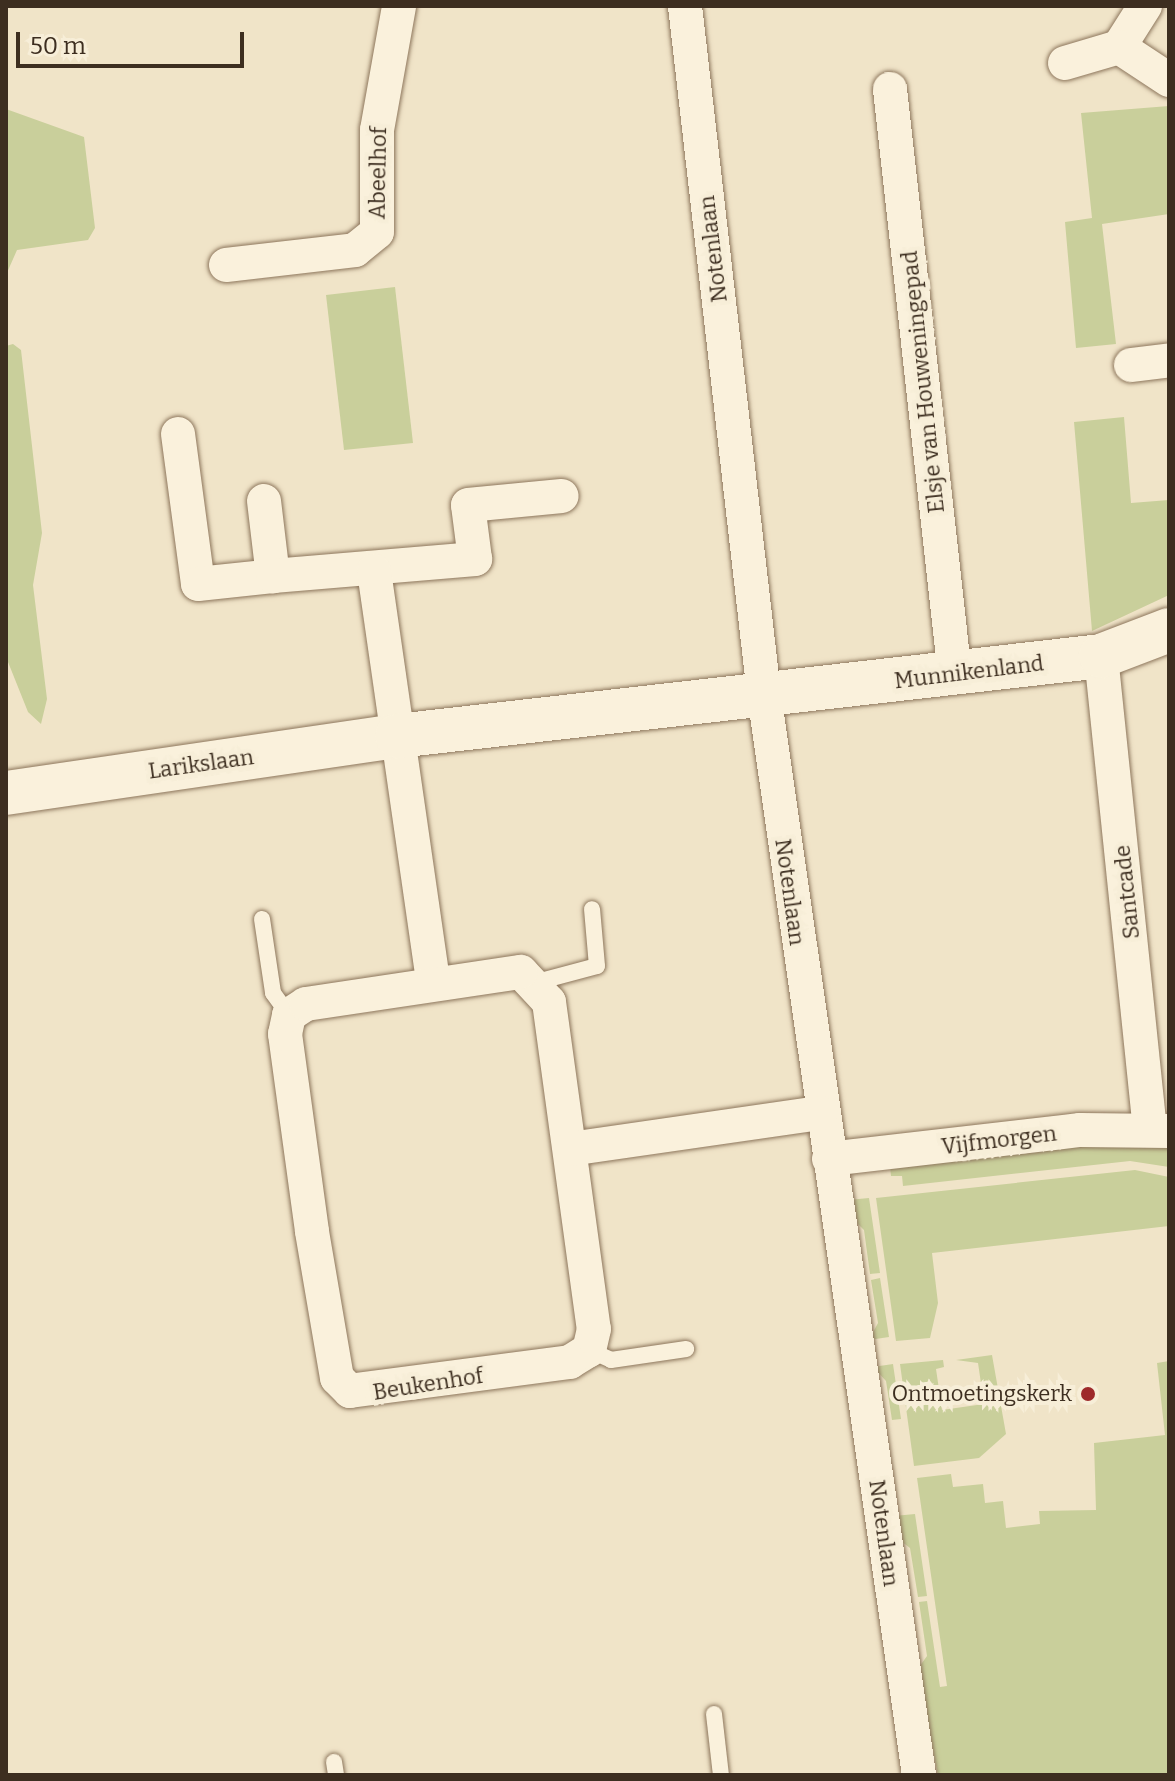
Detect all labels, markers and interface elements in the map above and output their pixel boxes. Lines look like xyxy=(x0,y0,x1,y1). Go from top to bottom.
scale bar xyxy=(20,16,248,66)
text: 50 m xyxy=(30,32,86,60)
street label: Abeelhof xyxy=(364,127,392,219)
street label: Notenlaan xyxy=(693,194,733,304)
street label: Elsje van Houweningepad xyxy=(896,250,950,514)
street label: Munnikenland xyxy=(893,650,1045,694)
street label: Larikslaan xyxy=(147,744,255,784)
street label: Notenlaan xyxy=(769,837,811,947)
street label: Santcade xyxy=(1109,844,1145,940)
street label: Vijfmorgen xyxy=(940,1120,1058,1160)
street label: Beukenhof xyxy=(371,1362,485,1406)
place label: Ontmoetingskerk xyxy=(892,1381,1072,1407)
marker: Ontmoetingskerk xyxy=(1079,1385,1097,1403)
street label: Notenlaan xyxy=(863,1478,905,1588)

